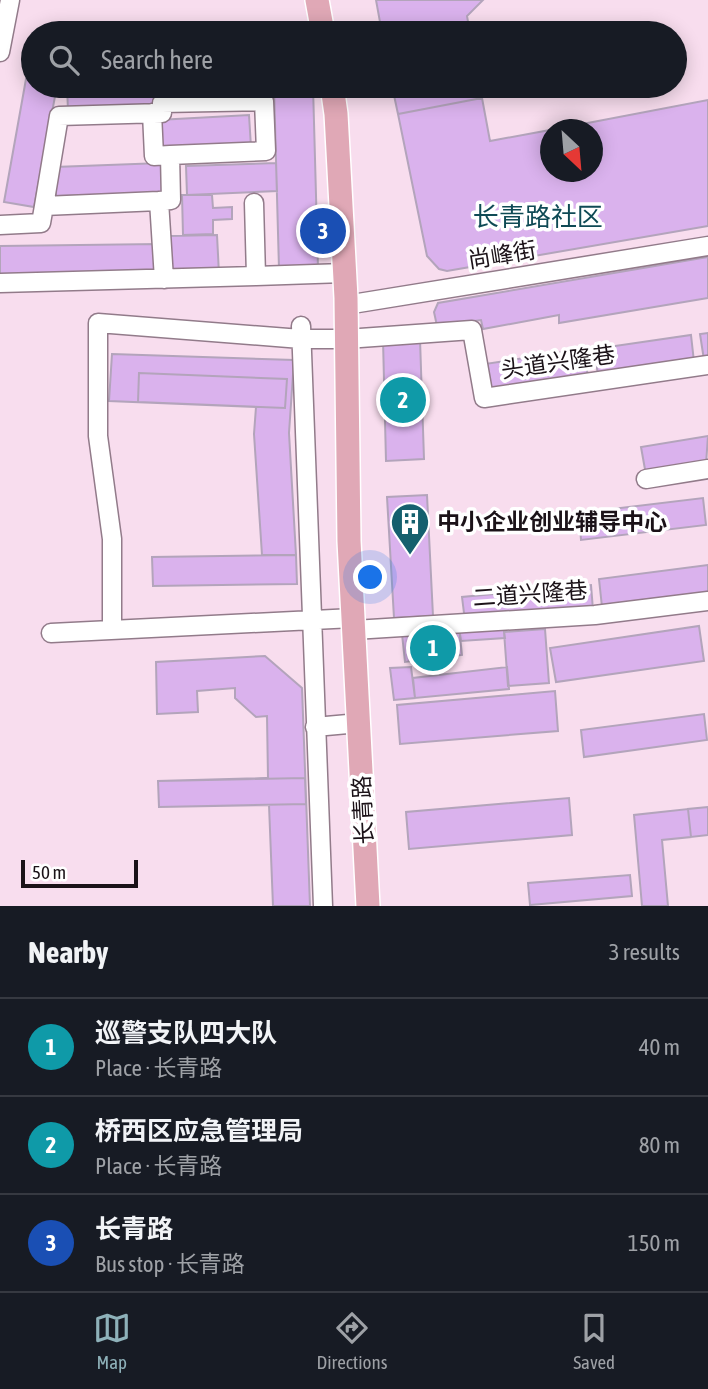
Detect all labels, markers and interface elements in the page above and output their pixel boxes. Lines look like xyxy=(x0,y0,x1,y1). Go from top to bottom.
search box xyxy=(21,21,687,98)
icon: search xyxy=(45,41,83,79)
text: Search here xyxy=(101,45,213,75)
north arrow xyxy=(540,119,603,182)
district label: 长青路社区 xyxy=(473,202,603,232)
pin: 3 xyxy=(300,205,346,257)
street label: 尚峰街 xyxy=(466,237,538,273)
street label: 头道兴隆巷 xyxy=(499,341,617,383)
pin: 2 xyxy=(380,374,426,426)
building icon: 中小企业创业辅导中心 xyxy=(389,501,431,556)
place label: 中小企业创业辅导中心 xyxy=(437,509,667,535)
your location xyxy=(353,560,387,594)
street label: 二道兴隆巷 xyxy=(472,577,588,611)
pin: 1 xyxy=(410,622,456,674)
street label: 长青路 xyxy=(348,775,378,845)
scale bar xyxy=(21,857,138,889)
text: 50 m xyxy=(32,861,66,883)
text: Nearby xyxy=(28,935,108,969)
text: 3 results xyxy=(609,939,680,965)
text: 巡警支队四大队 xyxy=(95,1018,277,1048)
text: 1 xyxy=(46,1034,56,1060)
text: 40 m xyxy=(639,1034,680,1060)
text: Place · 长青路 xyxy=(95,1055,222,1081)
text: 桥西区应急管理局 xyxy=(95,1116,303,1146)
text: 2 xyxy=(46,1132,56,1158)
text: 80 m xyxy=(639,1132,680,1158)
text: Place · 长青路 xyxy=(95,1153,222,1179)
text: 长青路 xyxy=(95,1214,173,1244)
text: 3 xyxy=(46,1230,56,1256)
text: 150 m xyxy=(628,1230,680,1256)
text: Bus stop · 长青路 xyxy=(95,1251,245,1277)
tab: Map xyxy=(93,1309,131,1373)
tab: Directions xyxy=(317,1309,387,1373)
tab: Saved xyxy=(573,1309,615,1373)

